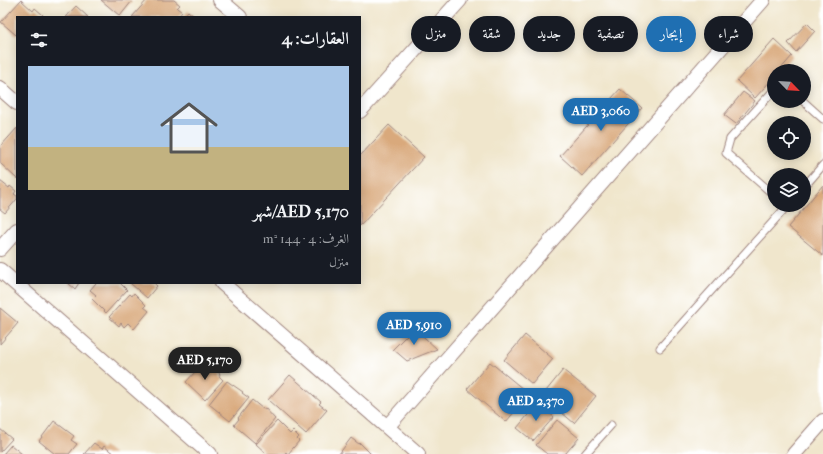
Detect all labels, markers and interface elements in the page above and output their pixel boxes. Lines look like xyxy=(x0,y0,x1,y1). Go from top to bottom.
chip: منزل xyxy=(411,16,461,52)
chip: شقة xyxy=(469,16,515,52)
chip: جديد xyxy=(523,16,575,52)
chip: تصفية xyxy=(583,16,638,52)
chip: إيجار xyxy=(646,16,696,52)
chip: شراء xyxy=(704,16,753,52)
text: العقارات: 4 xyxy=(282,28,349,48)
icon: filters xyxy=(28,29,50,51)
north arrow xyxy=(767,64,811,108)
map controls xyxy=(767,64,811,212)
icon: home xyxy=(153,92,225,164)
pin: AED 3,060 xyxy=(555,98,647,132)
text: AED 3,060 xyxy=(572,103,630,118)
button: locate xyxy=(767,116,811,160)
button: layers xyxy=(767,168,811,212)
text: AED 5,170/شهر xyxy=(253,201,349,221)
text: الغرف: 4 · 144 m² xyxy=(263,231,349,246)
text: منزل xyxy=(329,254,349,269)
pin: AED 5,910 xyxy=(368,312,460,346)
text: AED 5,910 xyxy=(386,317,442,332)
pin: AED 5,170 xyxy=(159,347,251,381)
text: AED 5,170 xyxy=(177,352,233,367)
pin: AED 2,370 xyxy=(490,388,582,422)
text: AED 2,370 xyxy=(507,393,565,408)

